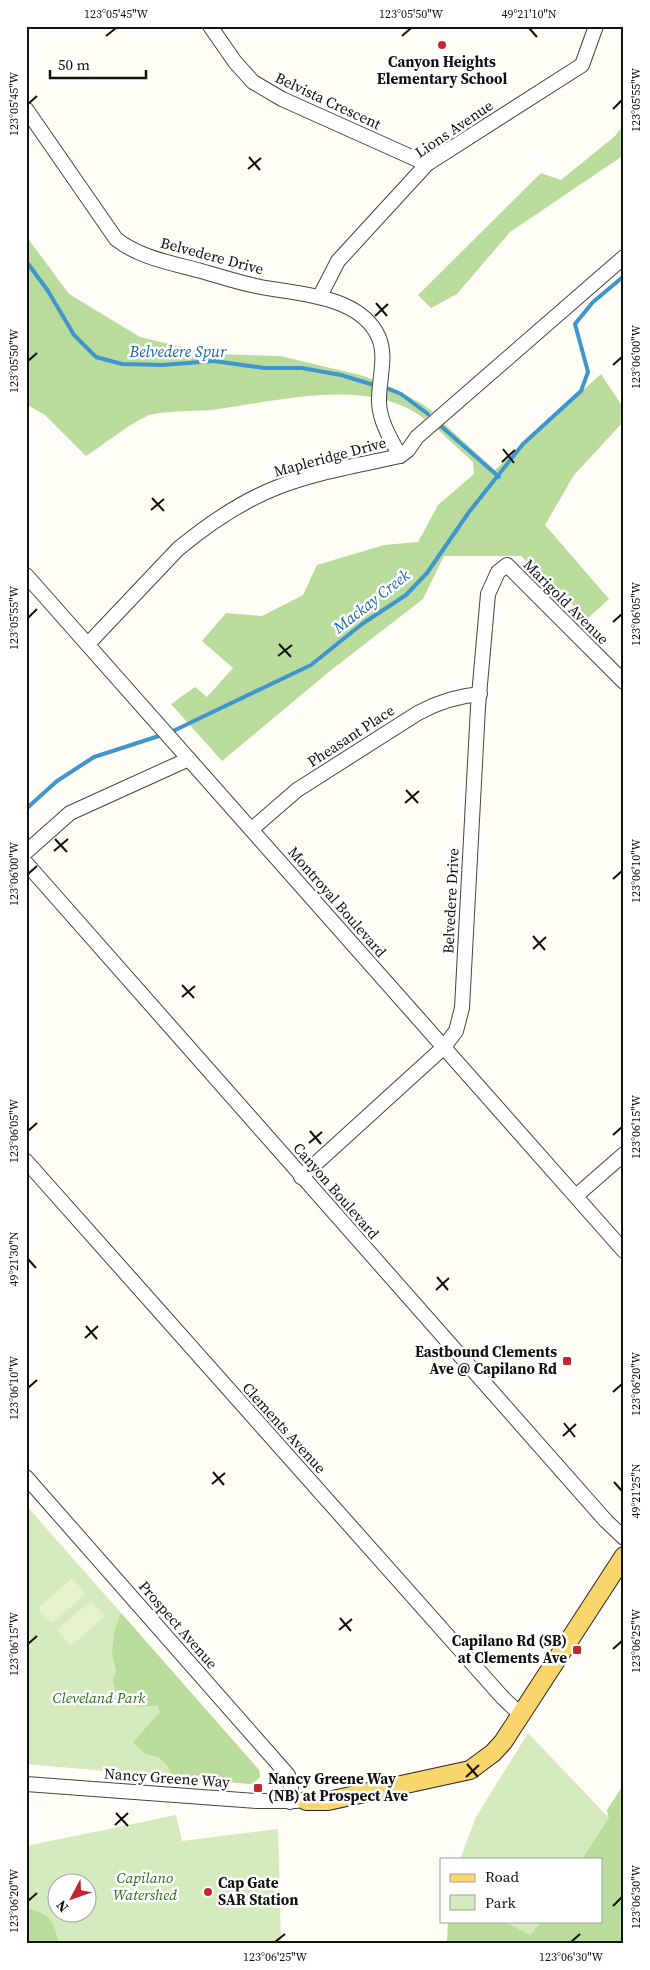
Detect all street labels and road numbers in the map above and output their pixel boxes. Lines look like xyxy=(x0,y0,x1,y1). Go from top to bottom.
street label: Belvista Crescent xyxy=(272,67,385,134)
street label: Lions Avenue xyxy=(411,95,497,162)
street label: Belvedere Drive xyxy=(158,232,266,279)
street label: Mapleridge Drive xyxy=(271,431,389,482)
street label: Marigold Avenue xyxy=(519,554,614,649)
street label: Pheasant Place xyxy=(303,699,399,772)
street label: Montroyal Boulevard xyxy=(283,842,392,962)
street label: Belvedere Drive xyxy=(437,847,464,954)
street label: Canyon Boulevard xyxy=(289,1138,385,1244)
street label: Clements Avenue xyxy=(238,1378,331,1478)
street label: Prospect Avenue xyxy=(134,1576,223,1674)
street label: Nancy Greene Way xyxy=(103,1763,231,1792)

